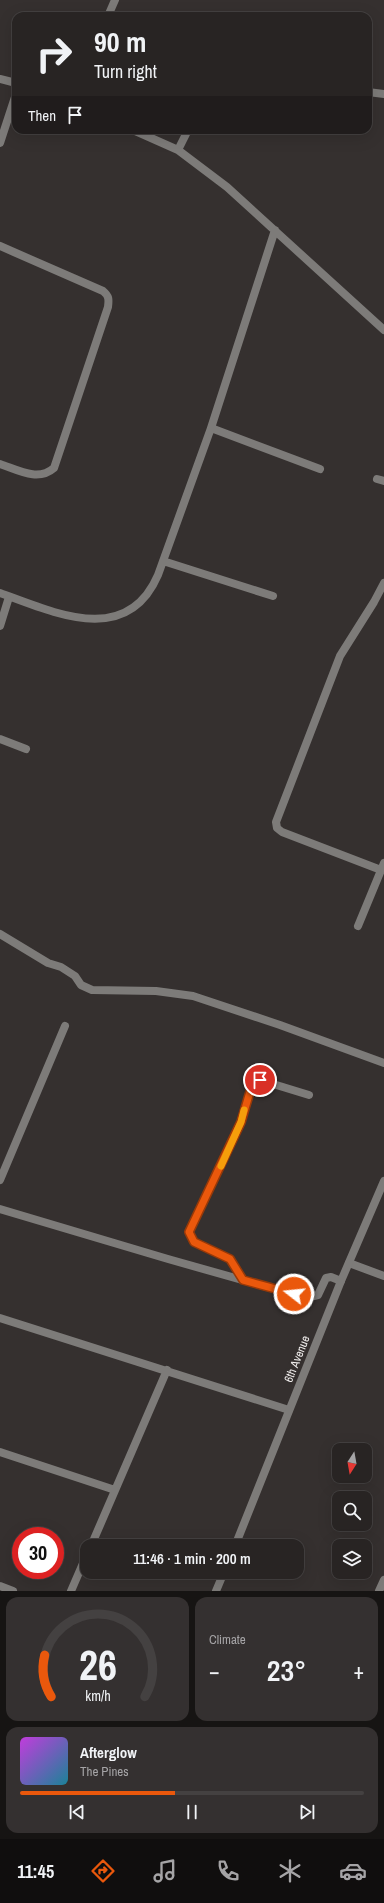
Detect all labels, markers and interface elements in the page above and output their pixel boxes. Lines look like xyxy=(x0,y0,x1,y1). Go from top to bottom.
text: 90 m xyxy=(94,23,146,61)
icon: right xyxy=(28,28,80,80)
text: Turn right xyxy=(94,59,157,84)
icon: arrive xyxy=(64,104,86,126)
text: Then xyxy=(28,105,56,126)
pin xyxy=(243,1063,277,1097)
icon: arrive xyxy=(249,1069,271,1091)
position arrow xyxy=(273,1273,315,1315)
street label: 6th Avenue xyxy=(280,1333,314,1385)
north arrow xyxy=(332,1443,372,1483)
map controls xyxy=(332,1443,372,1579)
button: search xyxy=(332,1491,372,1531)
speed limit sign: 30 xyxy=(12,1527,64,1579)
button: layers xyxy=(332,1539,372,1579)
text: 11:46 · 1 min · 200 m xyxy=(133,1548,251,1569)
text: Climate xyxy=(209,1631,246,1648)
text: 26 xyxy=(79,1637,116,1693)
text: 23° xyxy=(267,1650,306,1690)
text: − xyxy=(209,1656,220,1686)
text: + xyxy=(353,1656,364,1686)
text: km/h xyxy=(85,1686,110,1705)
text: Afterglow xyxy=(80,1742,137,1763)
text: The Pines xyxy=(80,1763,129,1780)
icon: previous xyxy=(66,1801,88,1823)
icon: pause xyxy=(181,1801,203,1823)
icon: next xyxy=(296,1801,318,1823)
icon: directions xyxy=(89,1857,117,1885)
icon: music xyxy=(151,1857,179,1885)
icon: phone xyxy=(214,1857,242,1885)
icon: climate xyxy=(276,1857,304,1885)
icon: car xyxy=(339,1857,367,1885)
text: 11:45 xyxy=(17,1859,54,1884)

